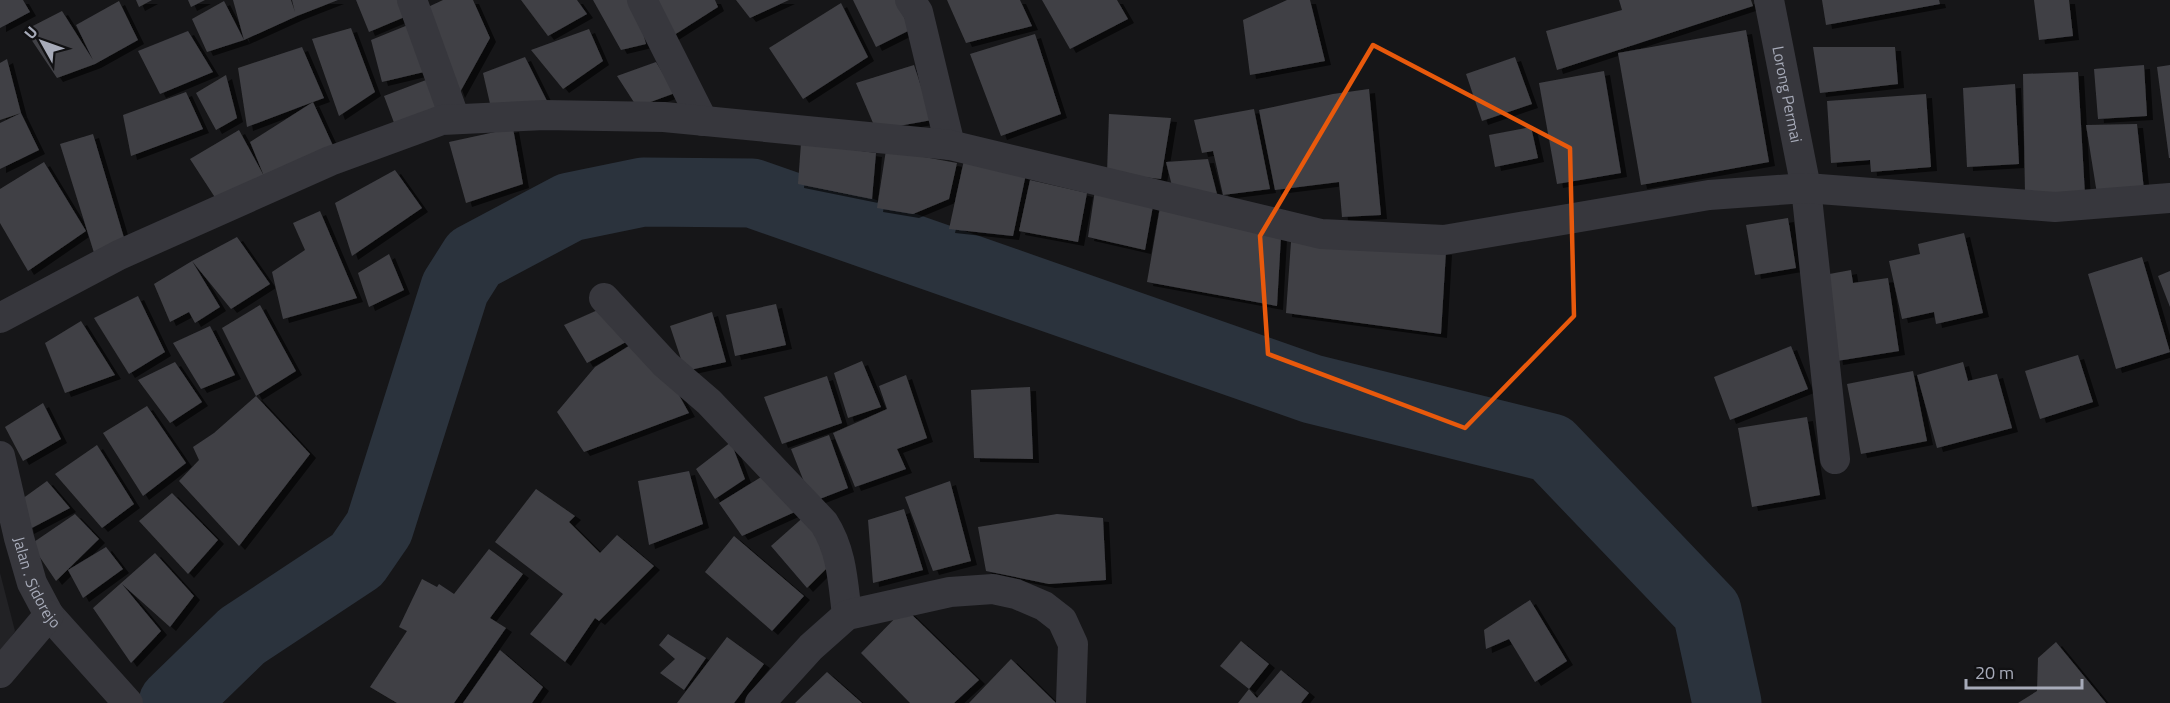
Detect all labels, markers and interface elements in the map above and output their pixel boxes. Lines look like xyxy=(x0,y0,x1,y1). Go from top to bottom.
north arrow xyxy=(12,12,72,72)
text: U xyxy=(18,21,43,44)
street label: Lorong Permai xyxy=(1766,44,1809,145)
street label: Jalan . Sidorejo xyxy=(7,533,67,633)
scale bar xyxy=(1966,652,2082,690)
text: 20 m xyxy=(1975,659,2014,686)

